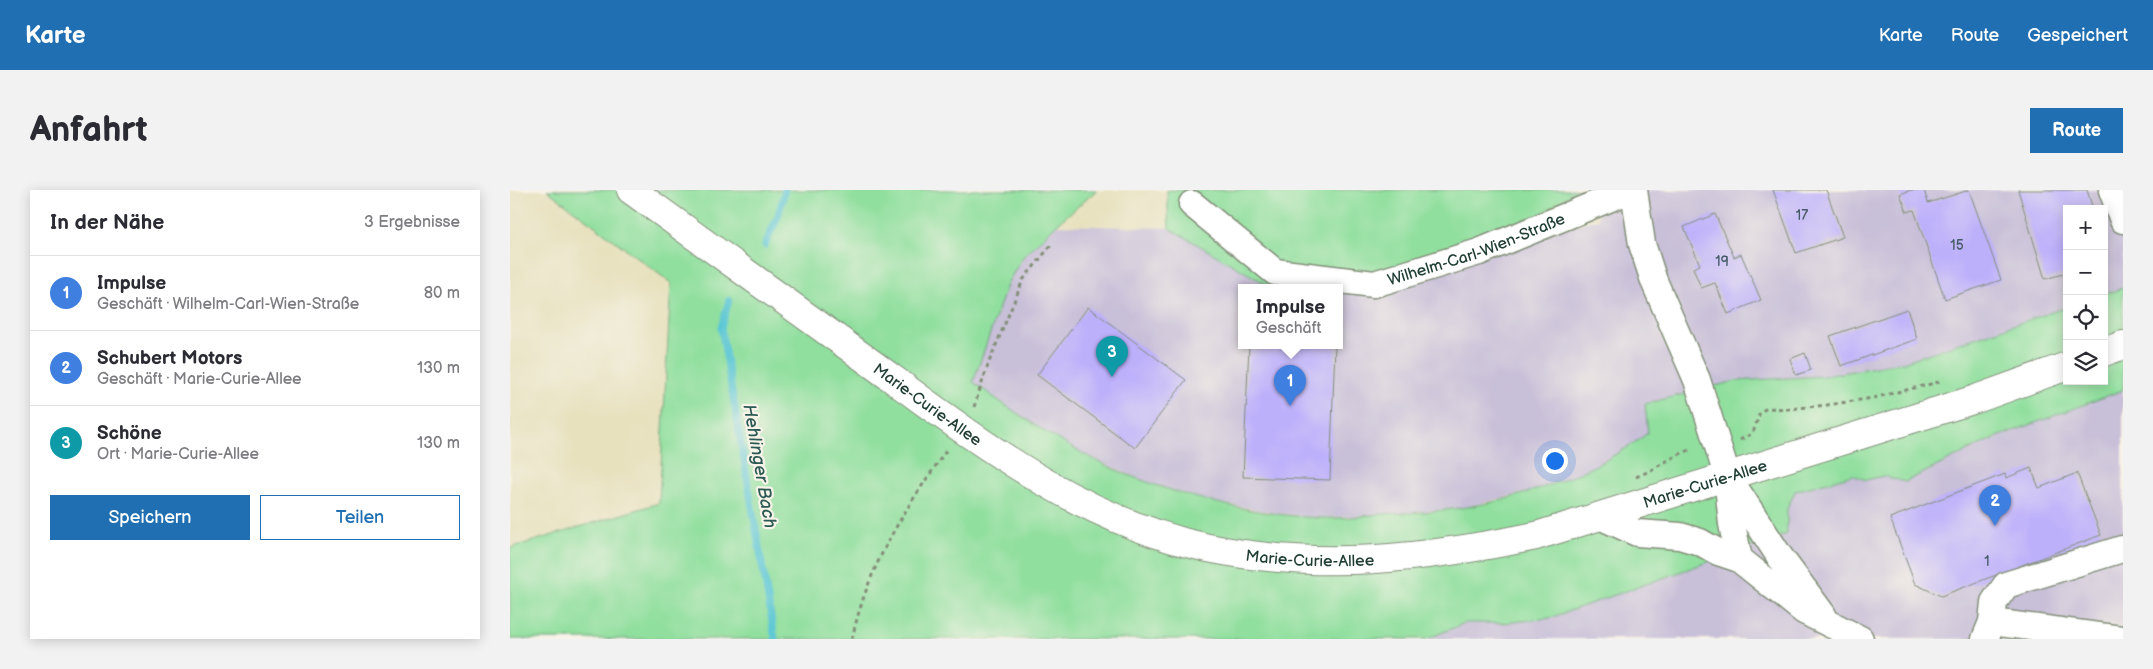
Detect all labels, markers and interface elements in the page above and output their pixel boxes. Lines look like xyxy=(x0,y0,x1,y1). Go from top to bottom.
text: Karte xyxy=(25,21,86,50)
text: Karte xyxy=(1879,25,1923,46)
text: Route xyxy=(1951,25,1999,46)
text: Gespeichert xyxy=(2027,25,2128,46)
button: Route xyxy=(2030,108,2123,153)
text: Anfahrt xyxy=(30,109,148,152)
map controls xyxy=(2063,205,2108,385)
button: + xyxy=(2063,205,2108,250)
house number: 17 xyxy=(1796,207,1808,224)
text: In der Nähe xyxy=(50,210,164,235)
street label: Wilhelm-Carl-Wien-Straße xyxy=(1386,210,1568,290)
text: 3 Ergebnisse xyxy=(364,213,460,232)
house number: 15 xyxy=(1950,237,1964,254)
button: − xyxy=(2063,250,2108,295)
house number: 19 xyxy=(1715,253,1729,270)
text: Impulse xyxy=(97,272,166,295)
text: 1 xyxy=(63,284,69,303)
text: 80 m xyxy=(424,284,460,303)
popup xyxy=(1238,284,1343,349)
text: Geschäft · Wilhelm-Carl-Wien-Straße xyxy=(97,295,359,314)
button: locate xyxy=(2063,295,2108,340)
text: Impulse xyxy=(1256,296,1325,319)
text: Geschäft xyxy=(1256,319,1322,338)
pin: 3 xyxy=(1096,336,1128,377)
button: layers xyxy=(2063,340,2108,385)
text: Schubert Motors xyxy=(97,347,242,370)
text: 2 xyxy=(61,359,71,378)
text: 130 m xyxy=(417,359,460,378)
street label: Marie-Curie-Allee xyxy=(869,360,985,451)
pin: 1 xyxy=(1274,365,1306,406)
text: Geschäft · Marie-Curie-Allee xyxy=(97,370,302,389)
water label: Hehlinger Bach xyxy=(738,402,781,530)
text: Schöne xyxy=(97,422,162,445)
text: 3 xyxy=(61,434,71,453)
text: 130 m xyxy=(417,434,460,453)
text: Ort · Marie-Curie-Allee xyxy=(97,445,259,464)
your location xyxy=(1542,448,1568,474)
street label: Marie-Curie-Allee xyxy=(1641,456,1770,513)
pin: 2 xyxy=(1979,485,2011,526)
button: Speichern xyxy=(50,495,250,540)
button: Teilen xyxy=(260,495,460,540)
street label: Marie-Curie-Allee xyxy=(1244,547,1375,571)
house number: 1 xyxy=(1984,553,1990,570)

